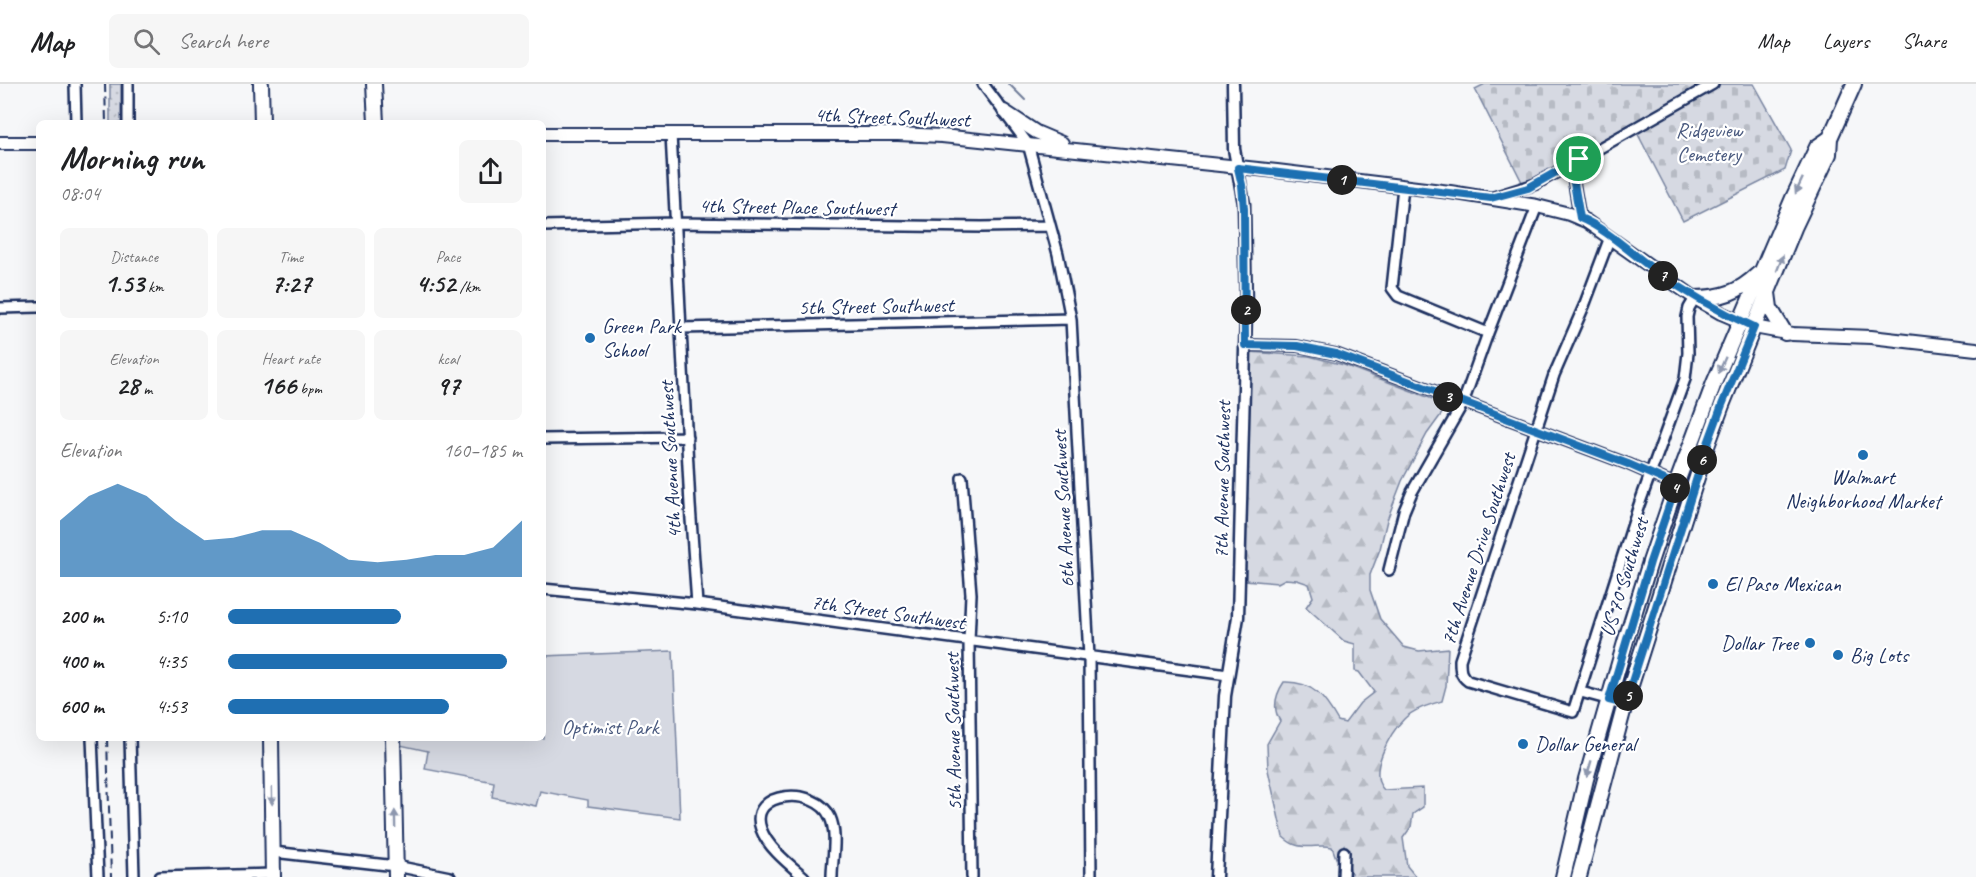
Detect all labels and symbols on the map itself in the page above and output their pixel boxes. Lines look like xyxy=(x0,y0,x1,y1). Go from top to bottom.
street label: 4th Street Southwest xyxy=(814,101,972,133)
park label: Ridgeview Cemetery xyxy=(1676,117,1744,167)
pin xyxy=(1553,133,1604,184)
pin: 1 xyxy=(1327,165,1357,195)
one-way arrow xyxy=(1794,177,1803,194)
street label: 4th Street Place Southwest xyxy=(699,192,898,222)
one-way arrow xyxy=(1776,254,1786,272)
pin: 7 xyxy=(1648,261,1678,291)
street label: 5th Street Southwest xyxy=(798,292,956,320)
pin: 2 xyxy=(1231,295,1261,325)
place label: Green Park School xyxy=(602,313,683,363)
marker: Green Park School xyxy=(583,331,597,345)
one-way arrow xyxy=(1717,356,1726,373)
street label: 4th Avenue Southwest xyxy=(653,378,687,540)
pin: 3 xyxy=(1433,382,1463,412)
street label: 7th Avenue Southwest xyxy=(1208,399,1236,559)
street label: 6th Avenue Southwest xyxy=(1046,427,1080,589)
pin: 6 xyxy=(1687,445,1717,475)
street label: 7th Avenue Drive Southwest xyxy=(1435,448,1522,648)
marker: Walmart Neighborhood Market xyxy=(1856,448,1870,462)
place label: Walmart Neighborhood Market xyxy=(1785,464,1944,514)
pin: 4 xyxy=(1660,473,1690,503)
street label: US 70 Southwest xyxy=(1594,513,1655,640)
place label: El Paso Mexican xyxy=(1725,571,1841,597)
marker: El Paso Mexican xyxy=(1706,577,1720,591)
street label: 7th Street Southwest xyxy=(809,588,969,636)
place label: Dollar Tree xyxy=(1721,630,1800,656)
marker: Dollar Tree xyxy=(1803,636,1817,650)
place label: Big Lots xyxy=(1850,642,1910,668)
marker: Big Lots xyxy=(1831,648,1845,662)
street label: 5th Avenue Southwest xyxy=(939,651,967,811)
pin: 5 xyxy=(1613,681,1643,711)
park label: Optimist Park xyxy=(561,714,661,740)
place label: Dollar General xyxy=(1535,731,1639,757)
marker: Dollar General xyxy=(1516,737,1530,751)
one-way arrow xyxy=(1584,760,1593,778)
one-way arrow xyxy=(267,787,277,806)
one-way arrow xyxy=(390,809,399,828)

